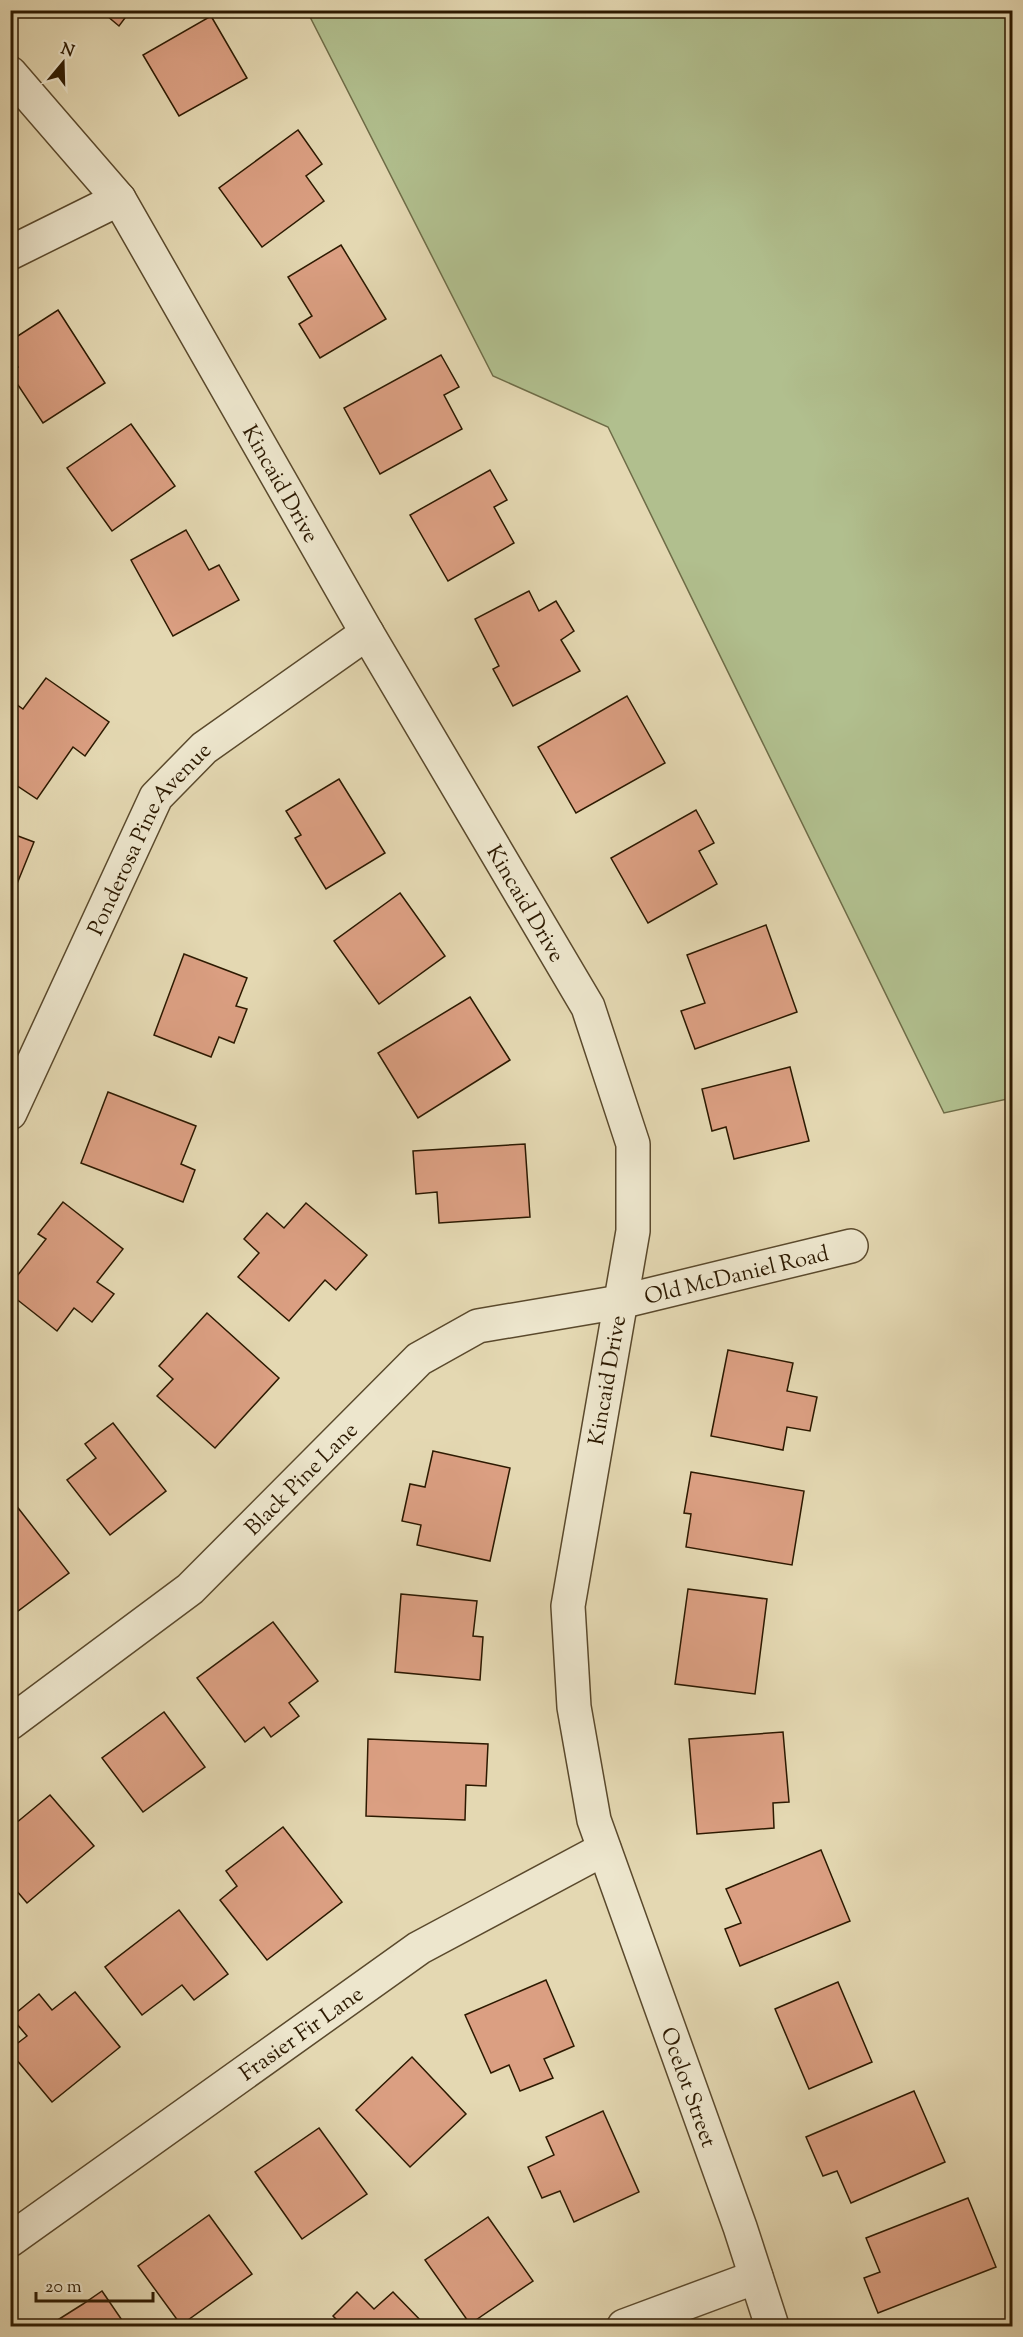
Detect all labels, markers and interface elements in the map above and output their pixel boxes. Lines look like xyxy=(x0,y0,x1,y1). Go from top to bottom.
north arrow xyxy=(33,33,93,93)
text: N xyxy=(57,38,77,64)
street label: Kincaid Drive xyxy=(232,420,325,550)
street label: Ponderosa Pine Avenue xyxy=(81,736,220,941)
street label: Kincaid Drive xyxy=(477,840,571,969)
street label: Old McDaniel Road xyxy=(641,1239,832,1315)
street label: Kincaid Drive xyxy=(582,1313,636,1448)
street label: Black Pine Lane xyxy=(239,1416,366,1544)
street label: Frasier Fir Lane xyxy=(234,1980,371,2090)
street label: Ocelot Street xyxy=(651,2023,723,2153)
scale bar xyxy=(36,2265,153,2303)
text: 20 m xyxy=(45,2275,82,2301)

